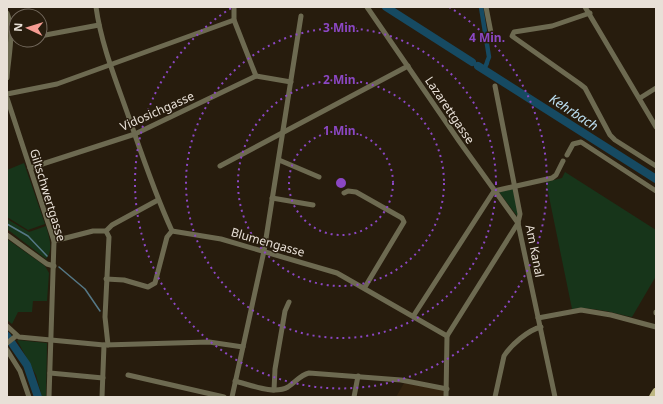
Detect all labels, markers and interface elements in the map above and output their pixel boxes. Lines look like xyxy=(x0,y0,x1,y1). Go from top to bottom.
north arrow xyxy=(8,8,48,48)
text: 3 Min. xyxy=(323,19,359,36)
text: N xyxy=(10,22,25,32)
text: 4 Min. xyxy=(469,29,505,46)
text: 2 Min. xyxy=(323,71,359,88)
street label: Lazarettgasse xyxy=(421,73,479,147)
street label: Vidosichgasse xyxy=(117,87,197,135)
water label: Kehrbach xyxy=(546,90,602,134)
text: 1 Min. xyxy=(323,122,359,139)
street label: Giltschwertgasse xyxy=(26,147,70,244)
centre of rings xyxy=(334,176,348,190)
street label: Blumengasse xyxy=(229,223,307,261)
street label: Am Kanal xyxy=(522,223,548,279)

